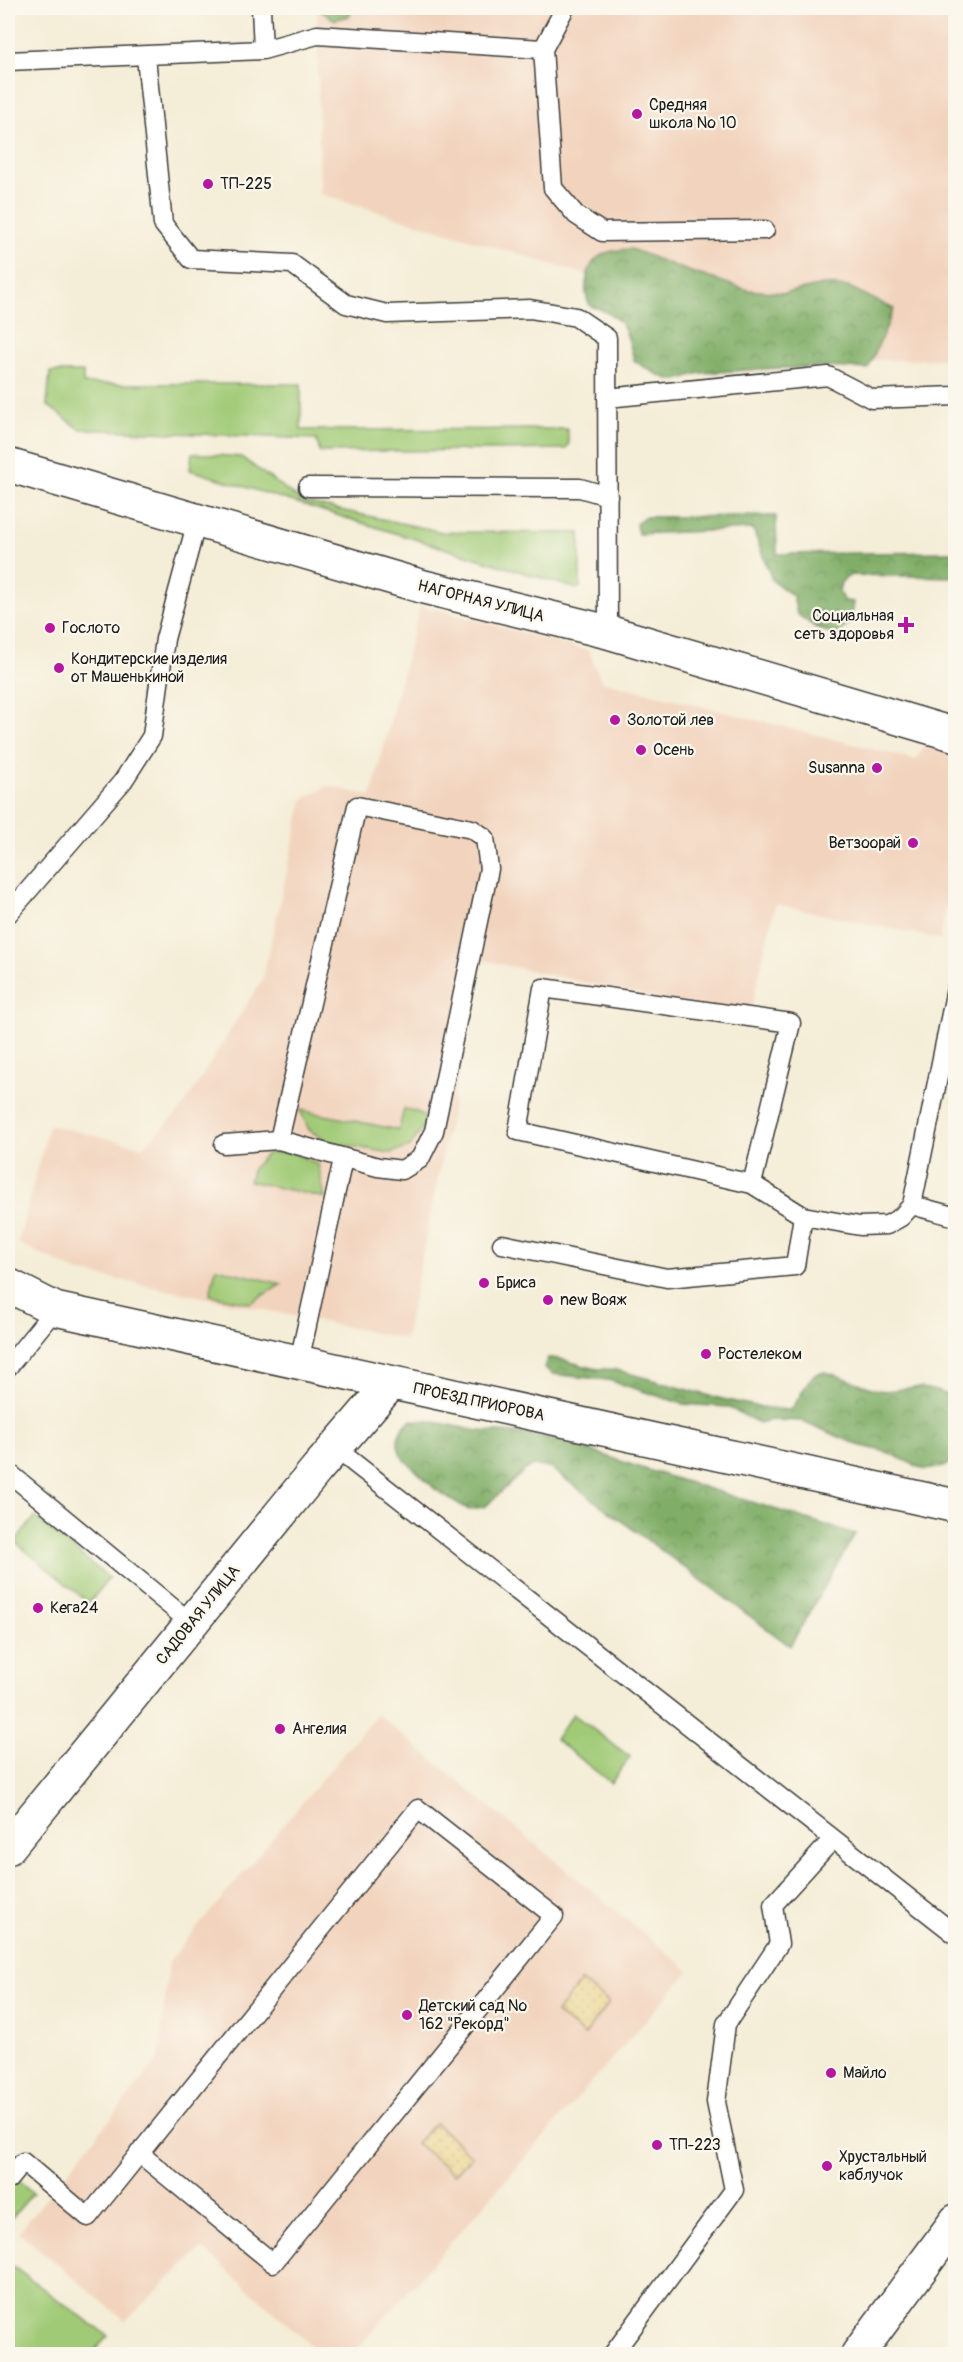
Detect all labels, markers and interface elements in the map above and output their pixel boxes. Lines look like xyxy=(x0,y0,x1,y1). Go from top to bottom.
place label: Средняя школа № 10 xyxy=(649,95,737,133)
marker: Средняя школа № 10 xyxy=(630,107,644,121)
place label: ТП-225 xyxy=(220,174,272,194)
marker: ТП-225 xyxy=(201,177,215,191)
street label: НАГОРНАЯ УЛИЦА xyxy=(415,576,547,626)
place label: Социальная сеть здоровья xyxy=(794,606,894,644)
place label: Гослото xyxy=(62,618,120,638)
marker: Социальная сеть здоровья xyxy=(899,618,913,632)
marker: Гослото xyxy=(43,621,57,635)
place label: Кондитерские изделия от Машенькиной xyxy=(71,649,227,687)
marker: Кондитерские изделия от Машенькиной xyxy=(52,661,66,675)
place label: Золотой лев xyxy=(627,710,714,730)
marker: Золотой лев xyxy=(608,713,622,727)
place label: Осень xyxy=(653,740,695,760)
marker: Осень xyxy=(634,743,648,757)
place label: Susanna xyxy=(808,758,865,778)
marker: Susanna xyxy=(870,761,884,775)
place label: Ветзоорай xyxy=(828,833,901,853)
marker: Ветзоорай xyxy=(906,836,920,850)
place label: Бриса xyxy=(496,1273,536,1293)
marker: Бриса xyxy=(477,1276,491,1290)
place label: new Вояж xyxy=(560,1290,627,1310)
marker: new Вояж xyxy=(541,1293,555,1307)
place label: Ростелеком xyxy=(718,1344,802,1364)
marker: Ростелеком xyxy=(699,1347,713,1361)
street label: ПРОЕЗД ПРИОРОВА xyxy=(412,1378,546,1426)
street label: САДОВАЯ УЛИЦА xyxy=(152,1561,244,1669)
place label: Кега24 xyxy=(50,1598,98,1618)
marker: Кега24 xyxy=(31,1601,45,1615)
place label: Ангелия xyxy=(292,1719,347,1739)
marker: Ангелия xyxy=(273,1722,287,1736)
place label: Детский сад № 162 "Рекорд" xyxy=(418,1996,527,2034)
marker: Детский сад № 162 "Рекорд" xyxy=(400,2008,414,2022)
place label: Майло xyxy=(843,2063,887,2083)
marker: Майло xyxy=(824,2066,838,2080)
place label: ТП-223 xyxy=(669,2135,721,2155)
marker: ТП-223 xyxy=(650,2138,664,2152)
place label: Хрустальный каблучок xyxy=(839,2147,927,2185)
marker: Хрустальный каблучок xyxy=(820,2159,834,2173)

